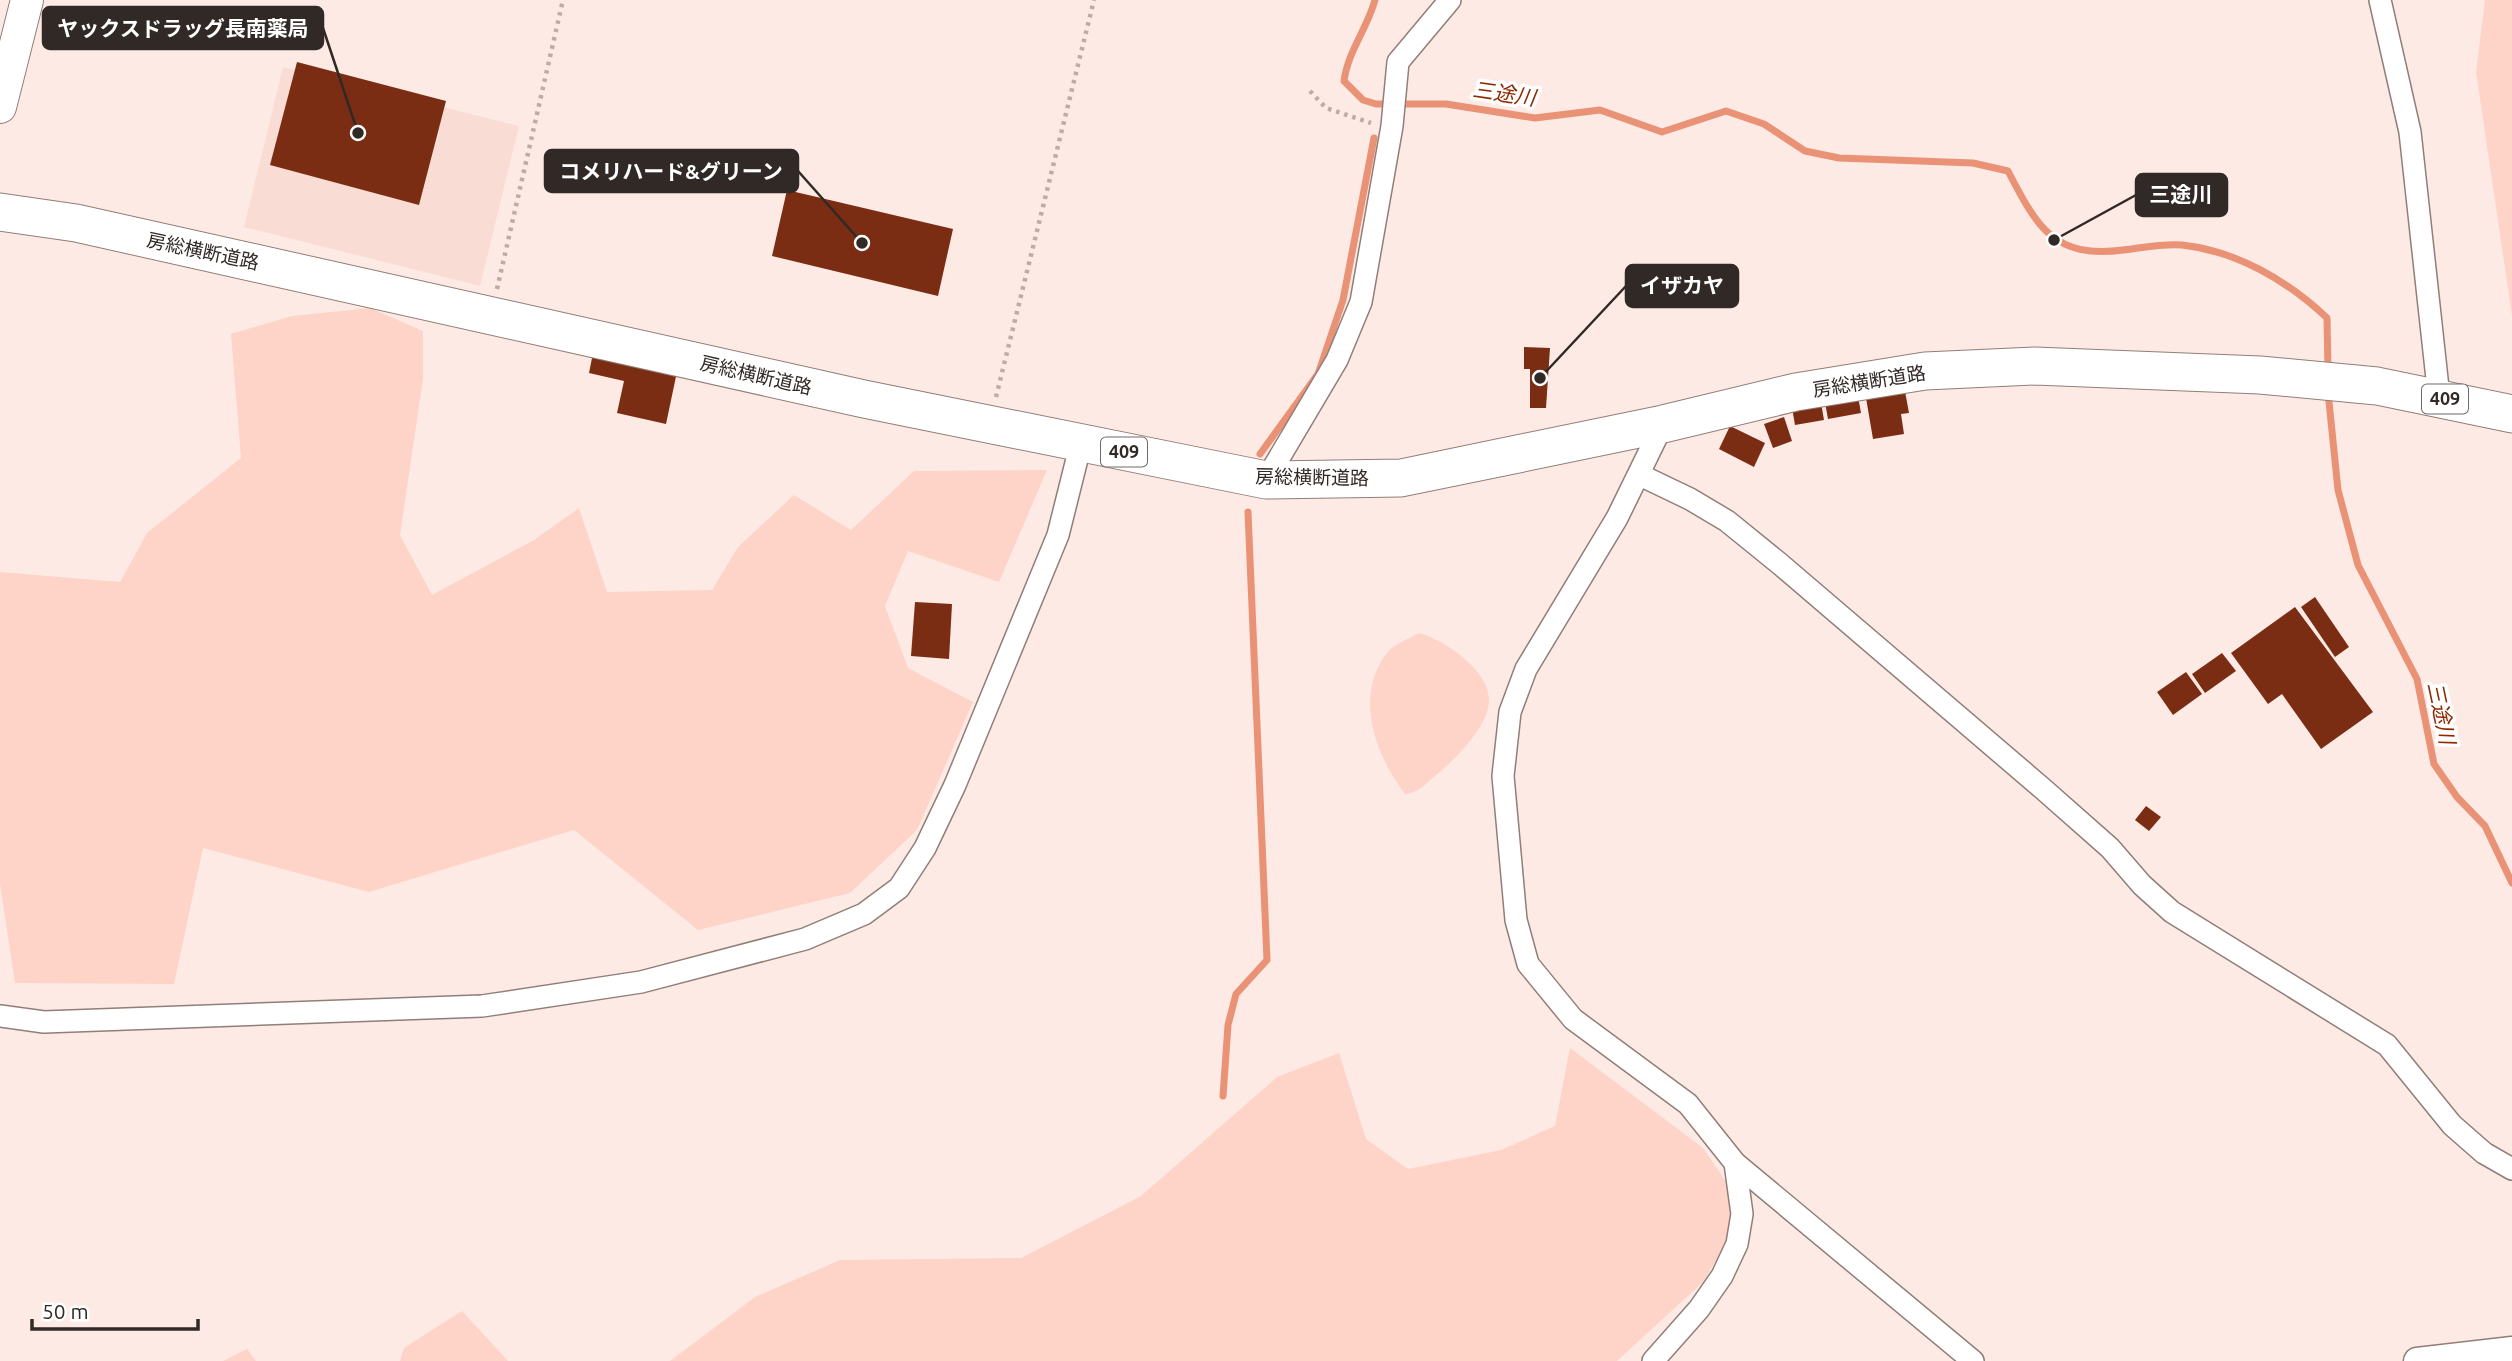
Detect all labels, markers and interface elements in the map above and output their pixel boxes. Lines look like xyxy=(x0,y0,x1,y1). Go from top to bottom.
callout: ヤックスドラッグ長南薬局 xyxy=(43,7,323,49)
text: ヤックスドラッグ長南薬局 xyxy=(57,16,309,40)
water label: 三途川 xyxy=(1471,77,1539,110)
callout: コメリハード&グリーン xyxy=(545,150,798,192)
text: コメリハード&グリーン xyxy=(559,159,783,183)
callout: 三途川 xyxy=(2136,174,2227,216)
text: 三途川 xyxy=(2150,182,2213,206)
street label: 房総横断道路 xyxy=(145,228,261,274)
callout: イザカヤ xyxy=(1626,265,1738,307)
text: イザカヤ xyxy=(1640,273,1724,297)
street label: 房総横断道路 xyxy=(698,351,814,399)
street label: 房総横断道路 xyxy=(1811,361,1927,401)
road number: 409 xyxy=(2422,384,2468,414)
road number: 409 xyxy=(1101,438,1147,466)
street label: 房総横断道路 xyxy=(1255,465,1369,489)
water label: 三途川 xyxy=(2424,679,2461,748)
scale bar xyxy=(32,1288,198,1332)
text: 50 m xyxy=(42,1299,89,1323)

